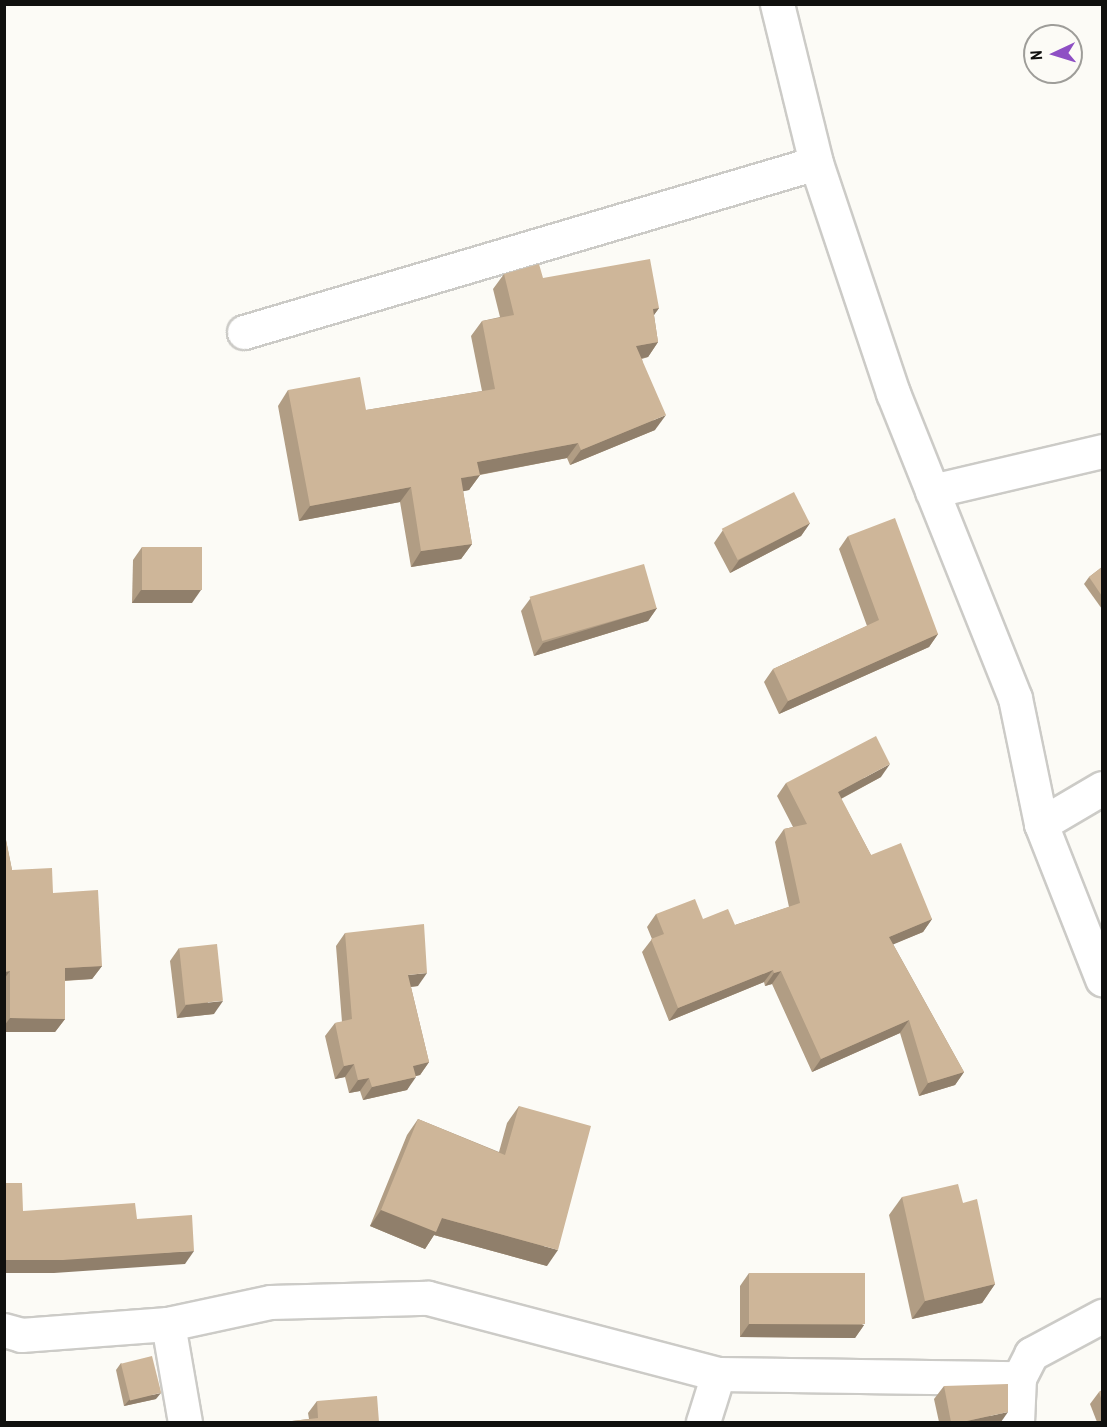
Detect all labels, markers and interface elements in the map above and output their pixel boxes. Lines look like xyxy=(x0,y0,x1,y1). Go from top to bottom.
north arrow xyxy=(1023,24,1083,84)
text: N xyxy=(1027,50,1046,61)

